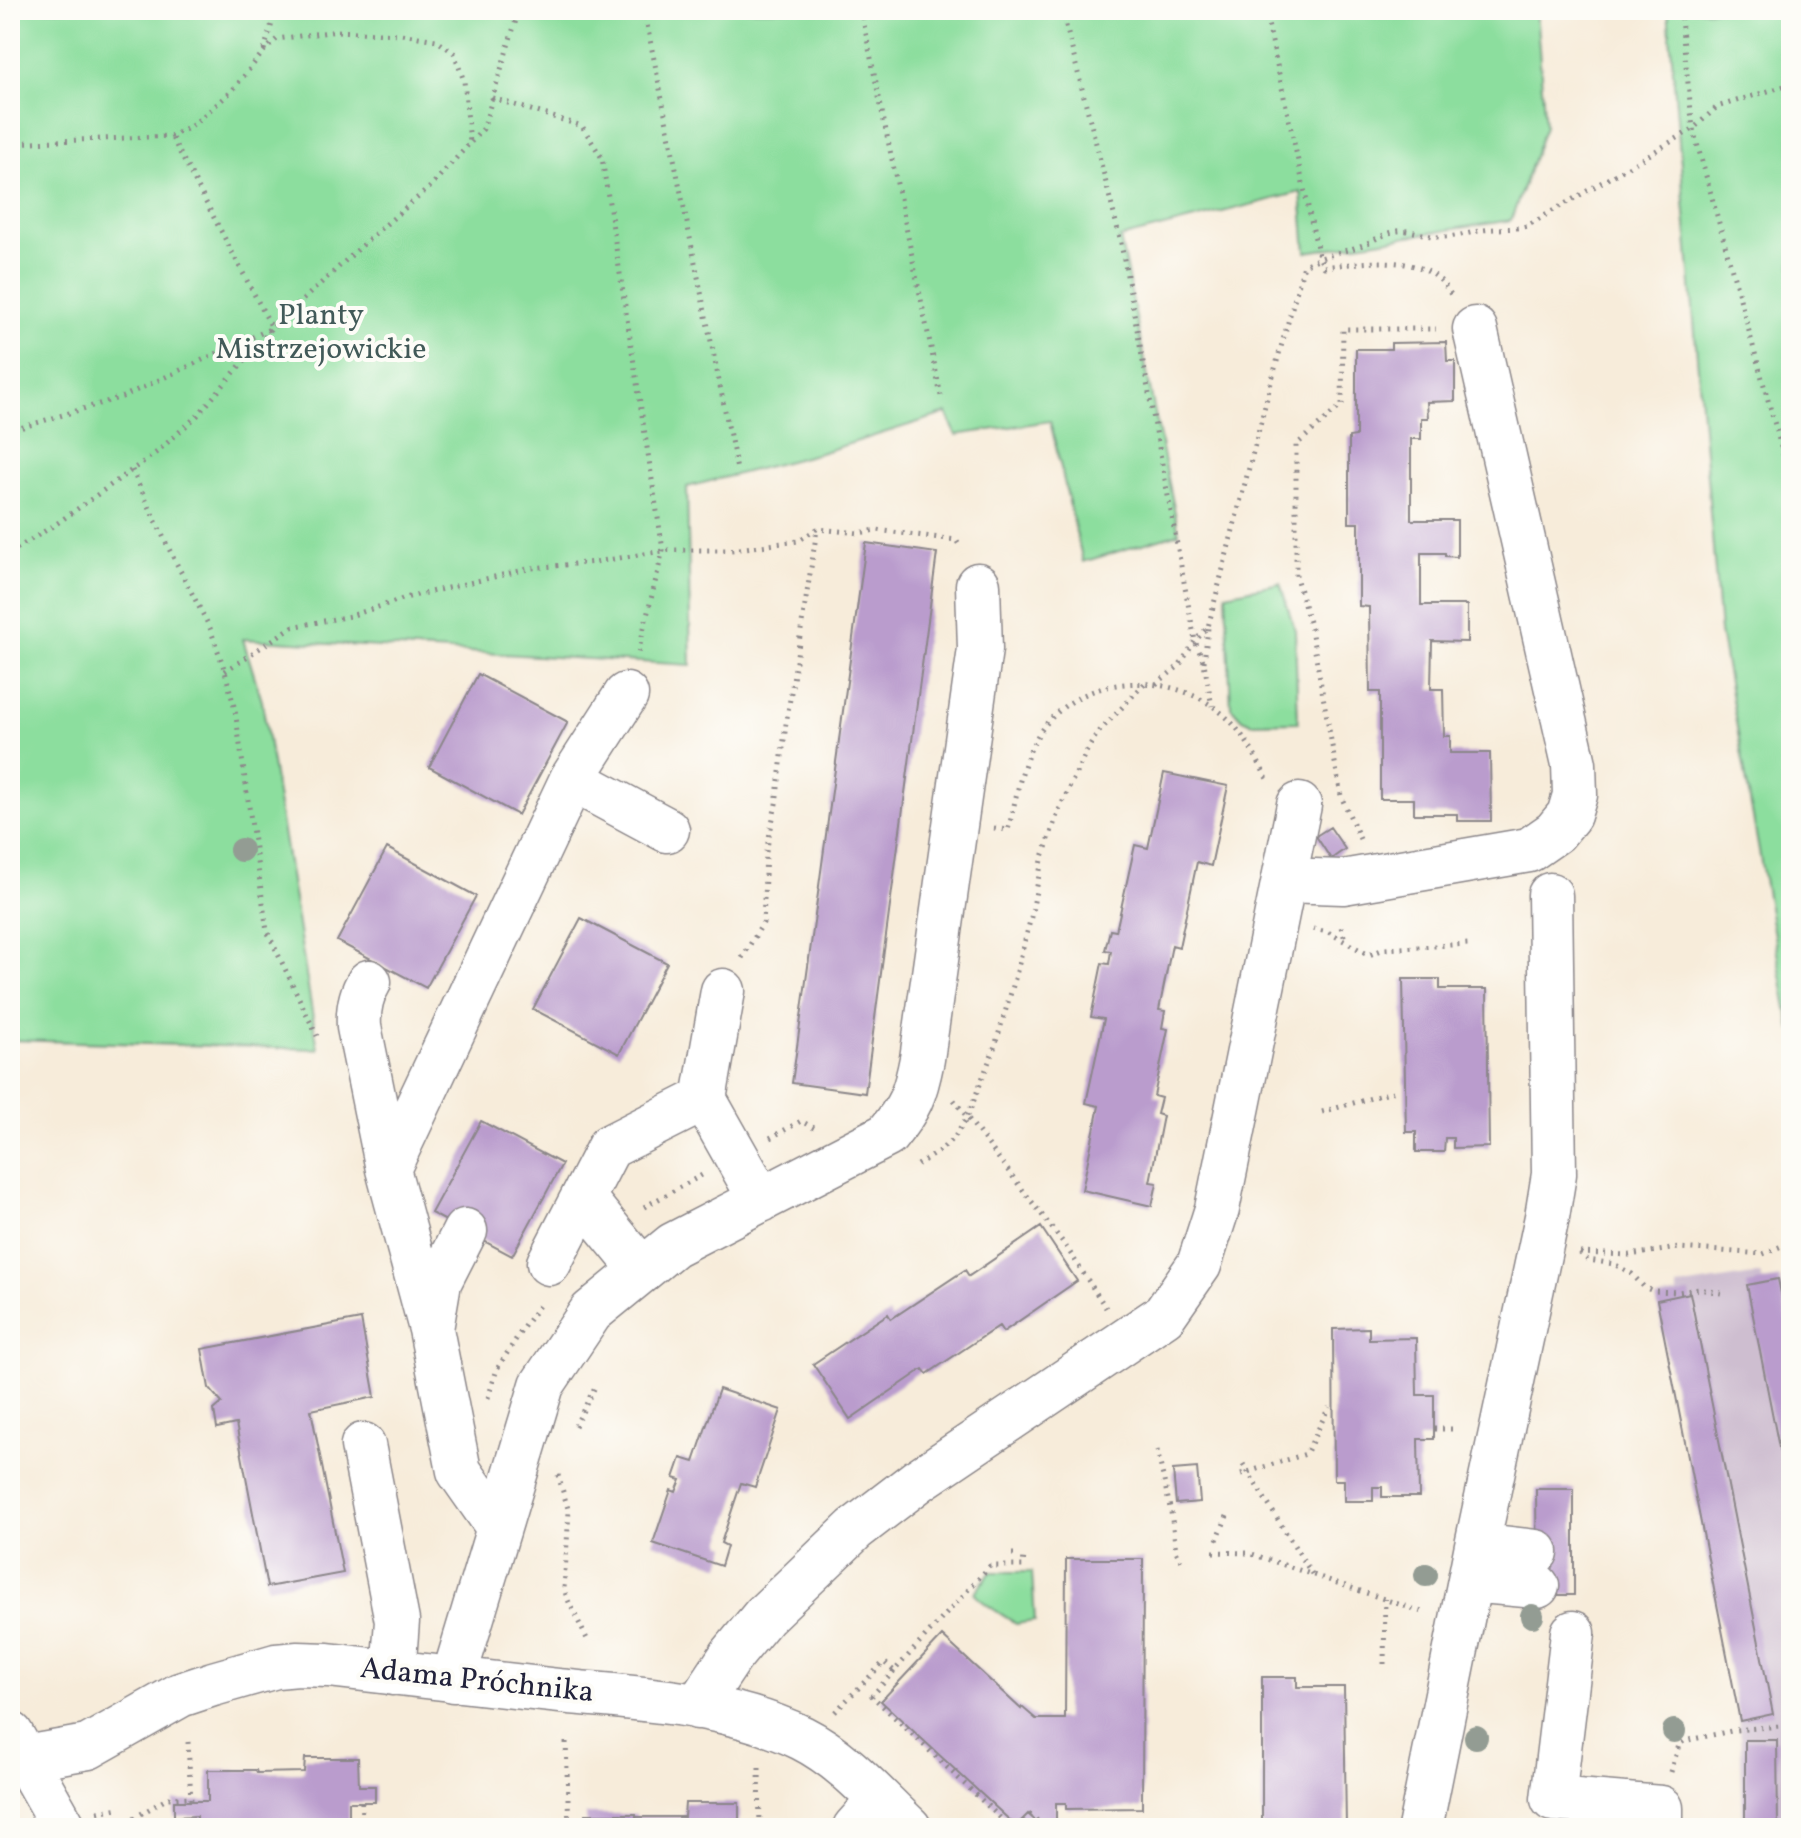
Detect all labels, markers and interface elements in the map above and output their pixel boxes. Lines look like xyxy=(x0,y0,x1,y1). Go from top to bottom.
park label: Planty Mistrzejowickie xyxy=(216,295,426,371)
street label: Adama Próchnika xyxy=(358,1648,596,1714)

